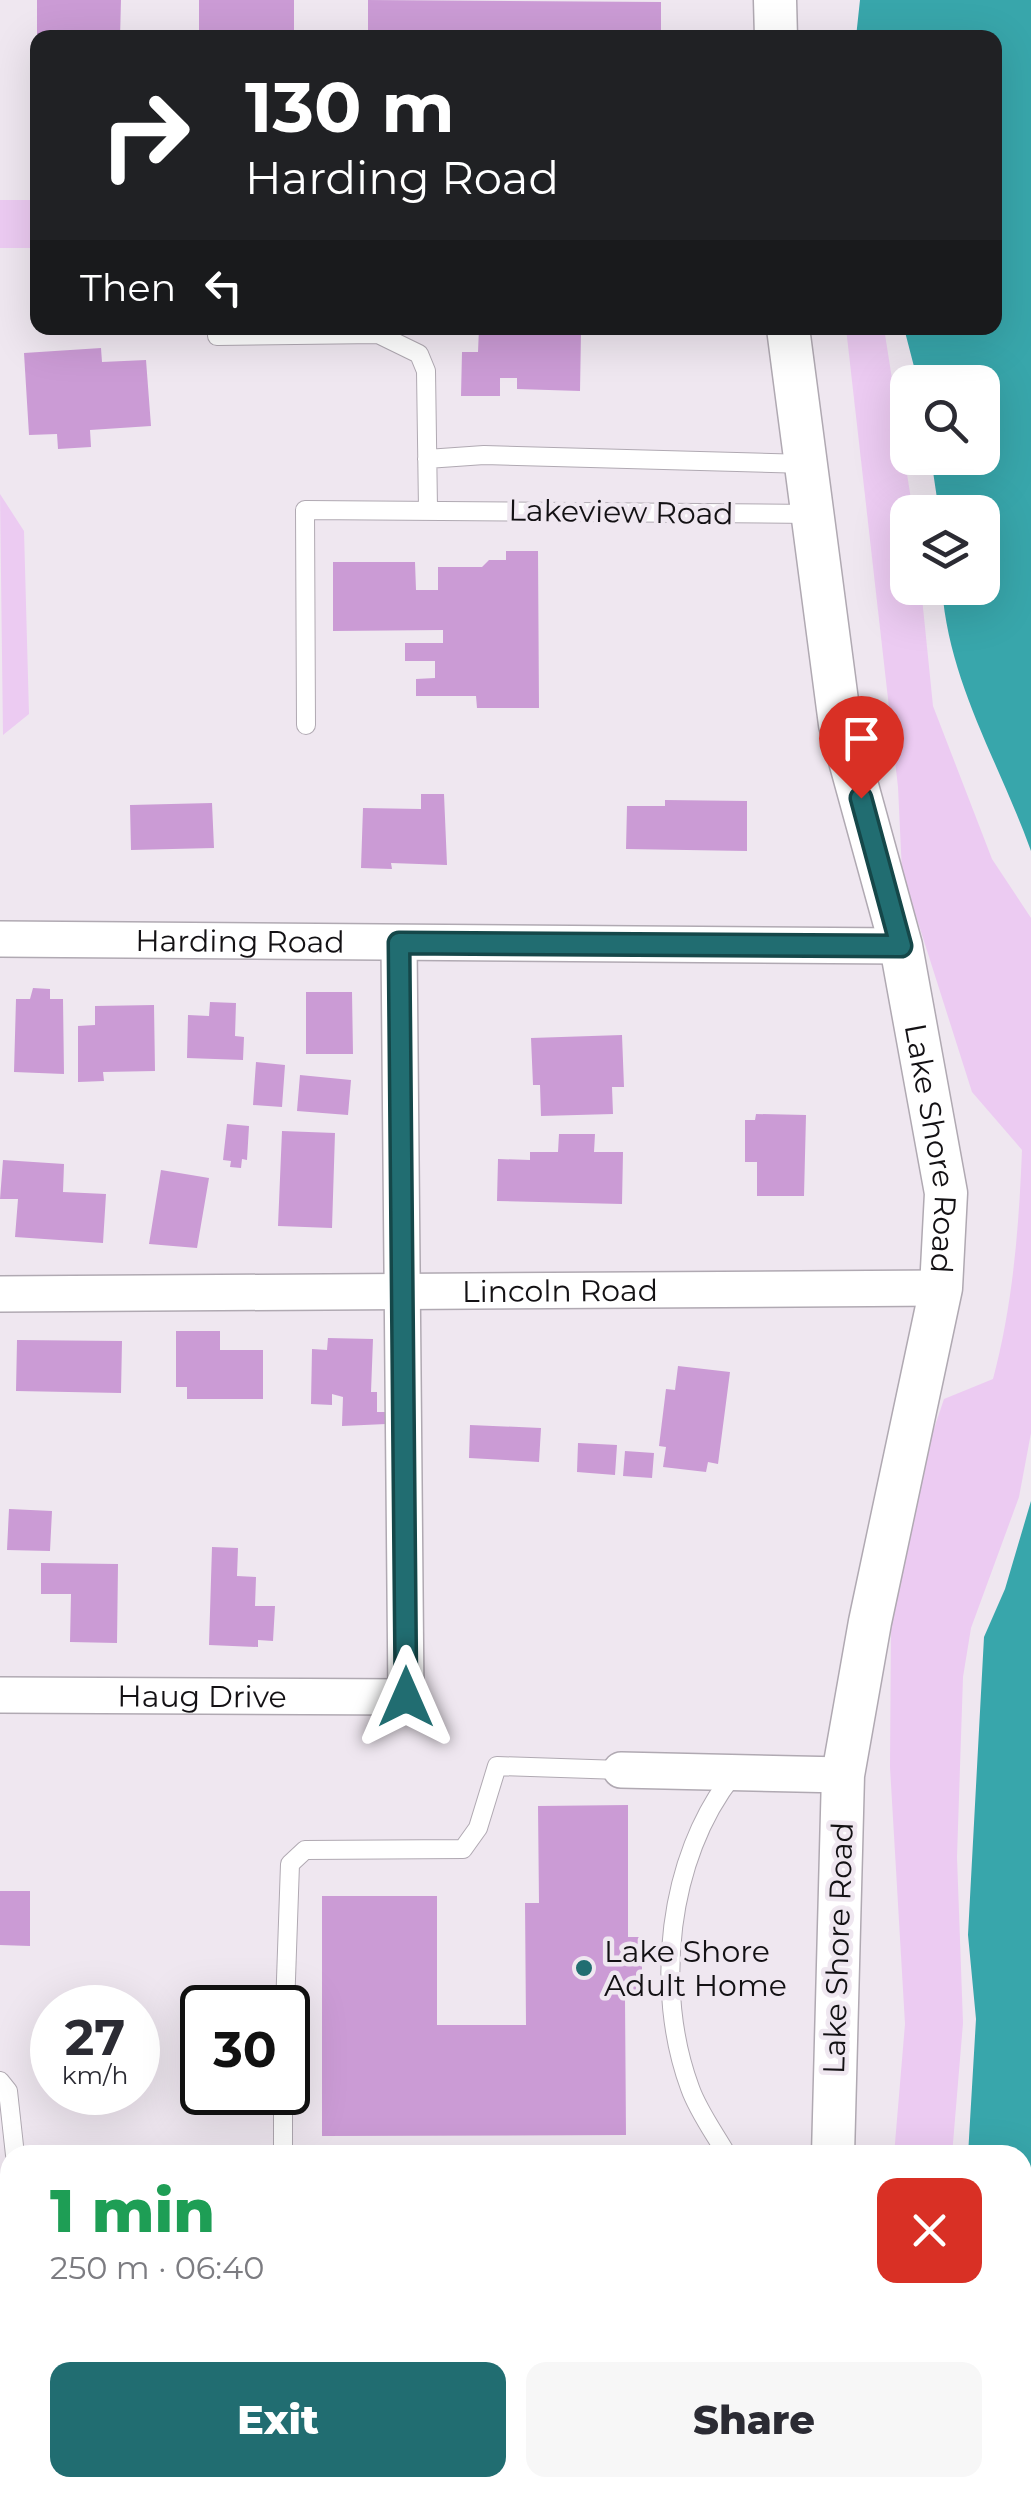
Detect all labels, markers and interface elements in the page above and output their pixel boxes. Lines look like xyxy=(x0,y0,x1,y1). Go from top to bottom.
text: 130 m xyxy=(245,64,455,150)
icon: right xyxy=(80,70,210,200)
text: Harding Road xyxy=(245,150,559,205)
icon: left xyxy=(196,260,251,315)
text: Then xyxy=(80,264,176,311)
map controls xyxy=(890,365,1000,605)
button: search xyxy=(890,365,1000,475)
street label: Lakeview Road xyxy=(508,492,734,532)
button: layers xyxy=(890,495,1000,605)
pin xyxy=(819,696,904,799)
icon: arrive xyxy=(834,711,889,766)
street label: Harding Road xyxy=(135,922,345,960)
street label: Lake Shore Road xyxy=(897,1021,965,1274)
street label: Lincoln Road xyxy=(462,1271,658,1310)
position arrow xyxy=(354,1645,458,1749)
street label: Haug Drive xyxy=(117,1677,287,1715)
street label: Lake Shore Road xyxy=(815,1821,861,2075)
place label: Lake Shore Adult Home xyxy=(604,1933,787,2004)
marker: Lake Shore Adult Home xyxy=(573,1957,595,1979)
speed limit sign: 30 xyxy=(180,1985,310,2115)
text: 27 xyxy=(65,2007,125,2068)
text: km/h xyxy=(62,2060,128,2090)
text: 1 min xyxy=(50,2174,215,2247)
button: close xyxy=(877,2178,982,2283)
text: 250 m · 06:40 xyxy=(50,2248,264,2287)
button: Exit xyxy=(50,2362,506,2477)
button: Share xyxy=(526,2362,982,2477)

